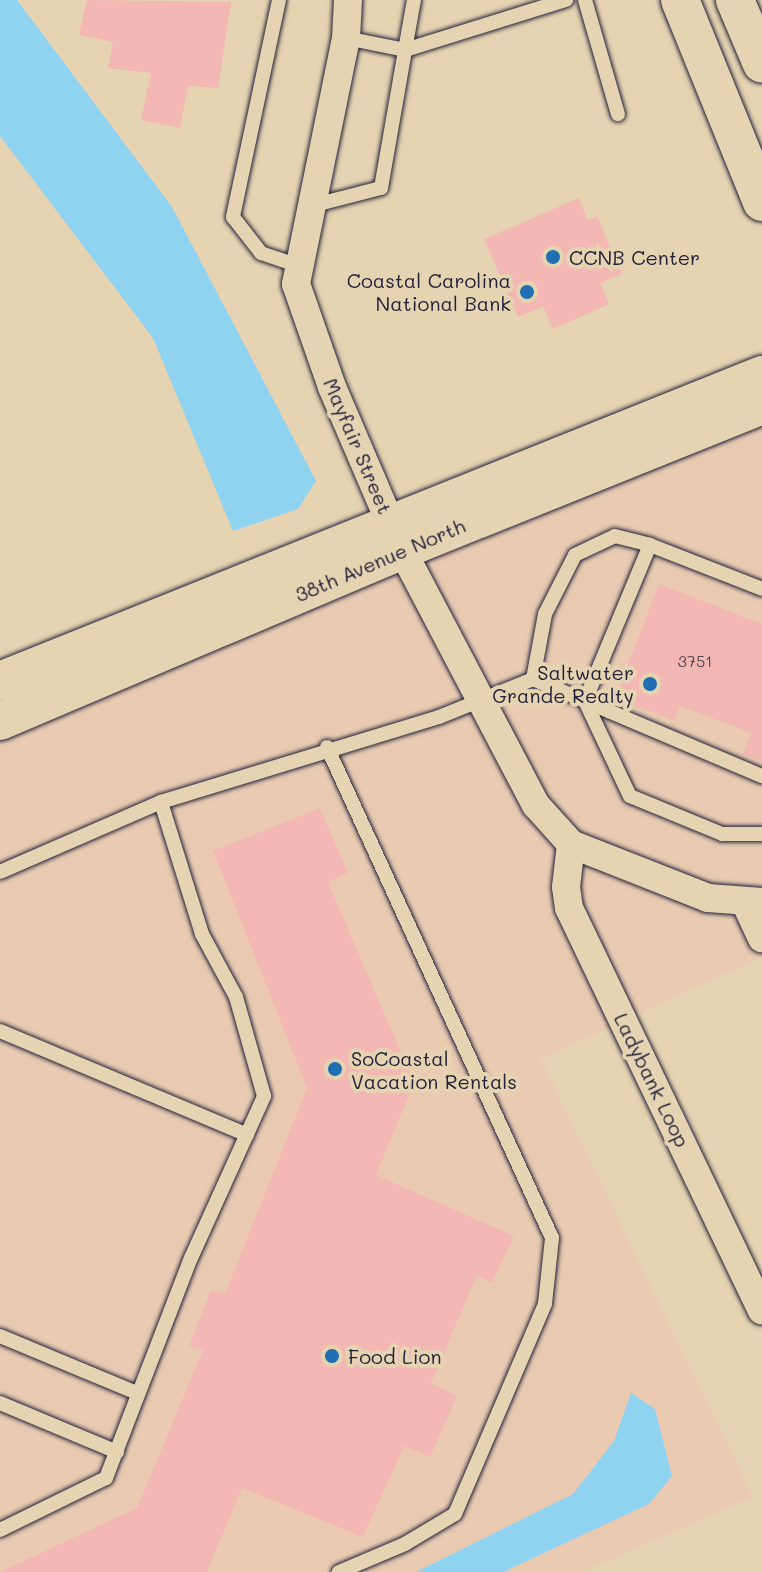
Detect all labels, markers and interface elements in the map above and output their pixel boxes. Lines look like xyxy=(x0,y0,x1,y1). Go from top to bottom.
place label: CCNB Center xyxy=(569,245,700,269)
marker: CCNB Center xyxy=(544,248,562,266)
place label: Coastal Carolina National Bank xyxy=(347,268,511,315)
marker: Coastal Carolina National Bank xyxy=(518,283,536,301)
street label: Mayfair Street xyxy=(319,374,397,518)
street label: 38th Avenue North xyxy=(291,513,469,607)
house number: 3751 xyxy=(678,651,712,671)
place label: Saltwater Grande Realty xyxy=(492,660,634,707)
marker: Saltwater Grande Realty xyxy=(641,675,659,693)
street label: Ladybank Loop xyxy=(609,1009,695,1151)
place label: SoCoastal Vacation Rentals xyxy=(351,1046,517,1093)
marker: SoCoastal Vacation Rentals xyxy=(326,1060,344,1078)
place label: Food Lion xyxy=(348,1344,442,1368)
marker: Food Lion xyxy=(323,1347,341,1365)

